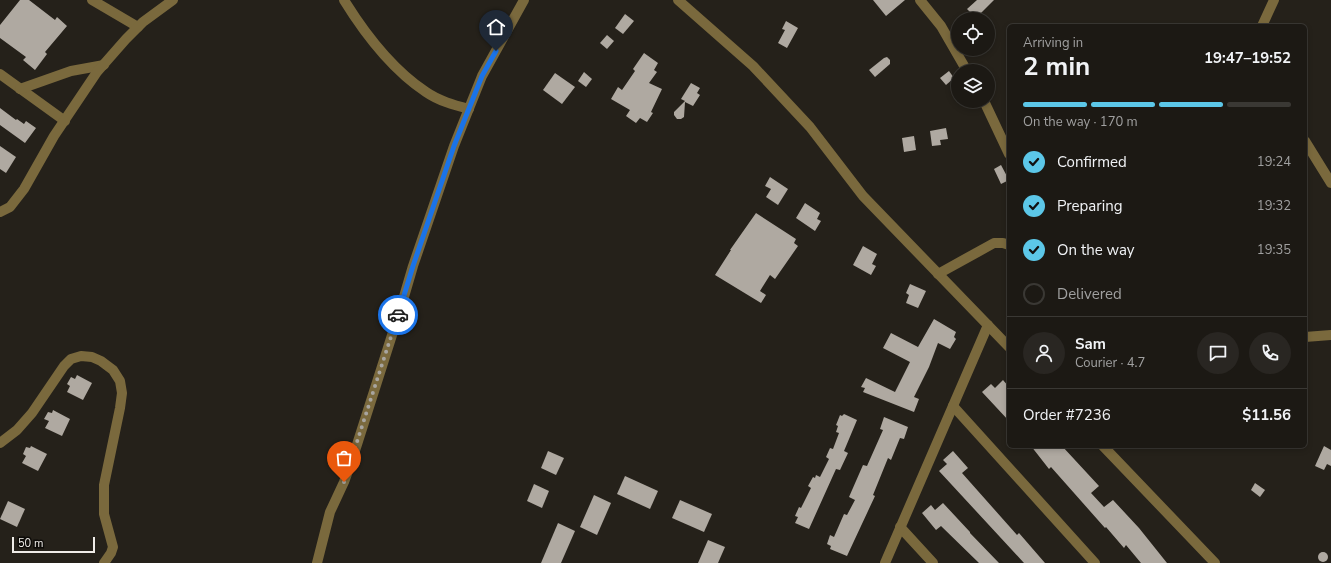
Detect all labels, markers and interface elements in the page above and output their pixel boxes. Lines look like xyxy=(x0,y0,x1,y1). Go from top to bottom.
pin xyxy=(479,10,513,51)
map controls xyxy=(951,12,995,108)
button: locate xyxy=(951,12,995,56)
icon: home xyxy=(485,16,507,38)
text: Arriving in xyxy=(1023,34,1083,52)
text: 19:47–19:52 xyxy=(1204,48,1291,68)
text: 2 min xyxy=(1023,49,1090,84)
button: layers xyxy=(951,64,995,108)
text: On the way · 170 m xyxy=(1023,113,1138,131)
icon: check xyxy=(1023,151,1045,173)
text: Confirmed xyxy=(1057,152,1127,172)
text: 19:24 xyxy=(1257,153,1291,171)
icon: check xyxy=(1023,195,1045,217)
text: Preparing xyxy=(1057,196,1122,216)
text: 19:32 xyxy=(1257,197,1291,215)
icon: check xyxy=(1023,239,1045,261)
text: On the way xyxy=(1057,240,1135,260)
text: 19:35 xyxy=(1257,241,1291,259)
text: Delivered xyxy=(1057,284,1122,304)
courier xyxy=(378,295,418,335)
icon: car xyxy=(387,304,409,326)
button: person xyxy=(1023,332,1065,374)
button: chat xyxy=(1197,332,1239,374)
button: phone xyxy=(1249,332,1291,374)
text: Sam xyxy=(1075,334,1106,354)
text: Courier · 4.7 xyxy=(1075,354,1145,372)
text: Order #7236 xyxy=(1023,405,1111,425)
text: $11.56 xyxy=(1242,405,1291,425)
pin xyxy=(327,441,361,482)
icon: bag xyxy=(333,447,355,469)
scale bar xyxy=(12,535,95,554)
text: 50 m xyxy=(18,536,43,551)

